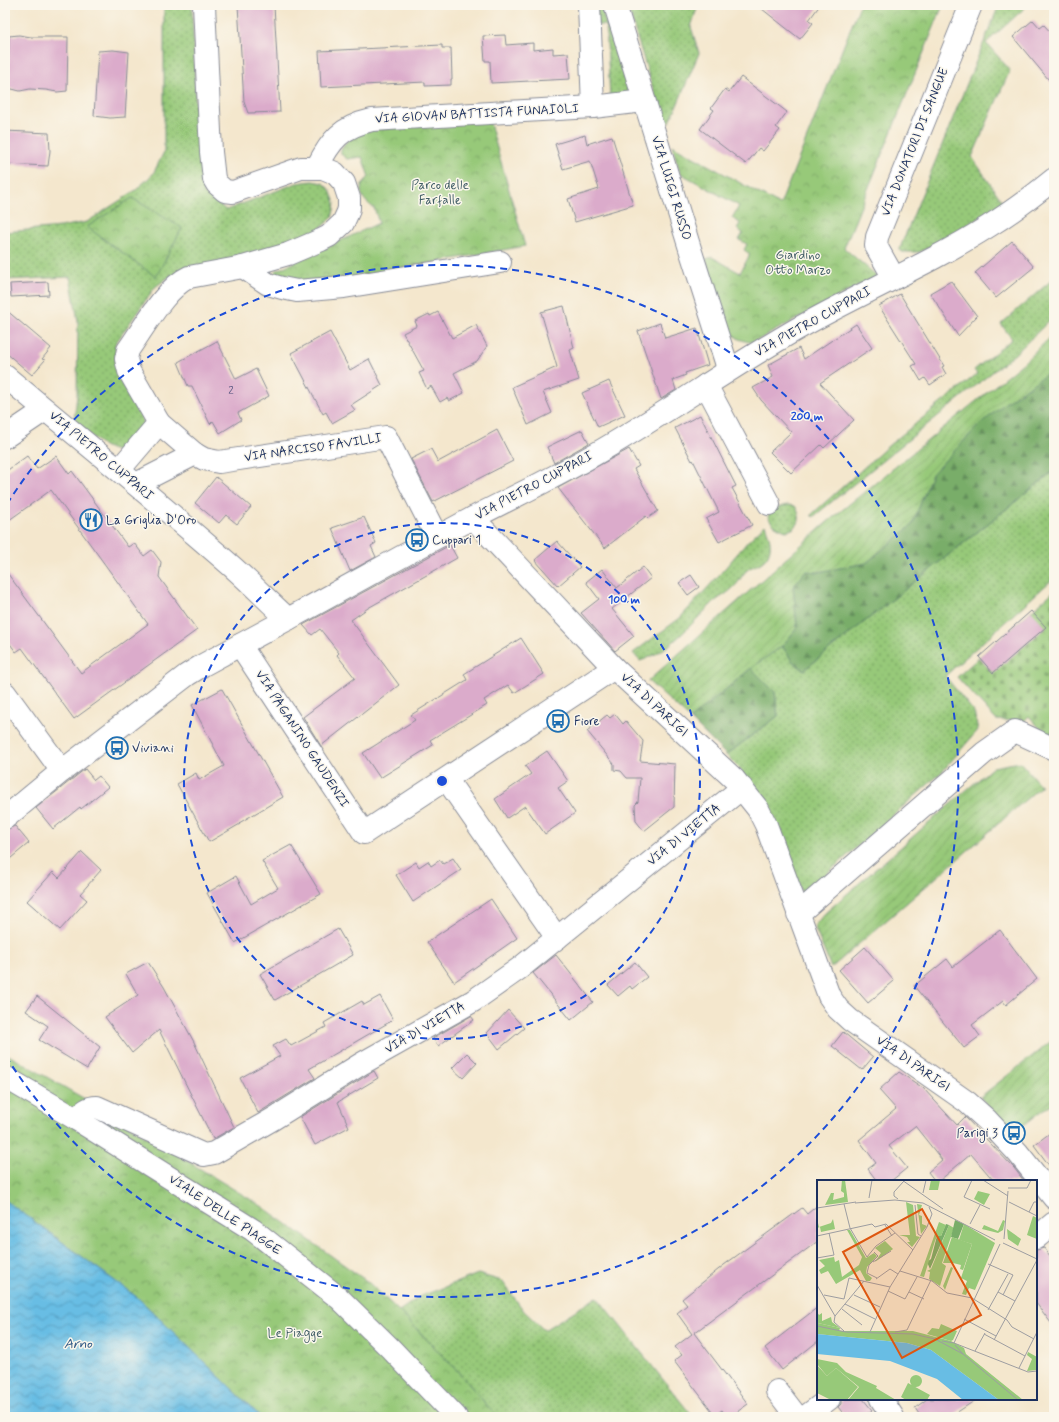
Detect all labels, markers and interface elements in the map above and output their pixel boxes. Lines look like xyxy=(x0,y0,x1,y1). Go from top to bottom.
street label: VIA DONATORI DI SANGUE xyxy=(877,65,953,219)
street label: VIA GIOVAN BATTISTA FUNAIOLI xyxy=(375,100,580,128)
street label: VIA LUIGI RUSSO xyxy=(647,134,695,242)
park label: Parco delle Farfalle xyxy=(411,177,469,209)
park label: Giardino Otto Marzo xyxy=(765,247,831,279)
street label: VIA PIETRO CUPPARI xyxy=(751,283,875,361)
house number: 2 xyxy=(228,384,234,398)
street label: VIA PIETRO CUPPARI xyxy=(45,407,157,505)
text: 200 m xyxy=(791,409,824,425)
street label: VIA NARCISO FAVILLI xyxy=(243,430,384,466)
street label: VIA PIETRO CUPPARI xyxy=(472,447,596,524)
restaurant icon: La Griglia D'Oro xyxy=(78,507,104,533)
place label: La Griglia D'Oro xyxy=(106,512,196,529)
bus stop icon: Cuppari 1 xyxy=(404,527,430,553)
place label: Cuppari 1 xyxy=(432,532,481,549)
text: 100 m xyxy=(608,592,641,608)
street label: VIA PAGANINO GAUDENZI xyxy=(251,667,353,811)
street label: VIA DI PARIGI xyxy=(616,669,692,741)
bus stop icon: Fiore xyxy=(545,708,571,734)
place label: Fiore xyxy=(574,713,600,730)
bus stop icon: Viviani xyxy=(104,735,130,761)
place label: Viviani xyxy=(132,740,174,757)
centre of rings xyxy=(435,774,449,788)
street label: VIA DI VIETTA xyxy=(644,800,724,870)
street label: VIA DI VIETTA xyxy=(382,998,468,1058)
street label: VIA DI PARIGI xyxy=(873,1032,953,1096)
bus stop icon: Parigi 3 xyxy=(1001,1120,1027,1146)
place label: Parigi 3 xyxy=(956,1125,998,1143)
street label: VIALE DELLE PIAGGE xyxy=(165,1171,285,1259)
inset map xyxy=(817,1180,1037,1400)
park label: Le Piagge xyxy=(268,1325,322,1343)
water label: Arno xyxy=(64,1335,93,1353)

